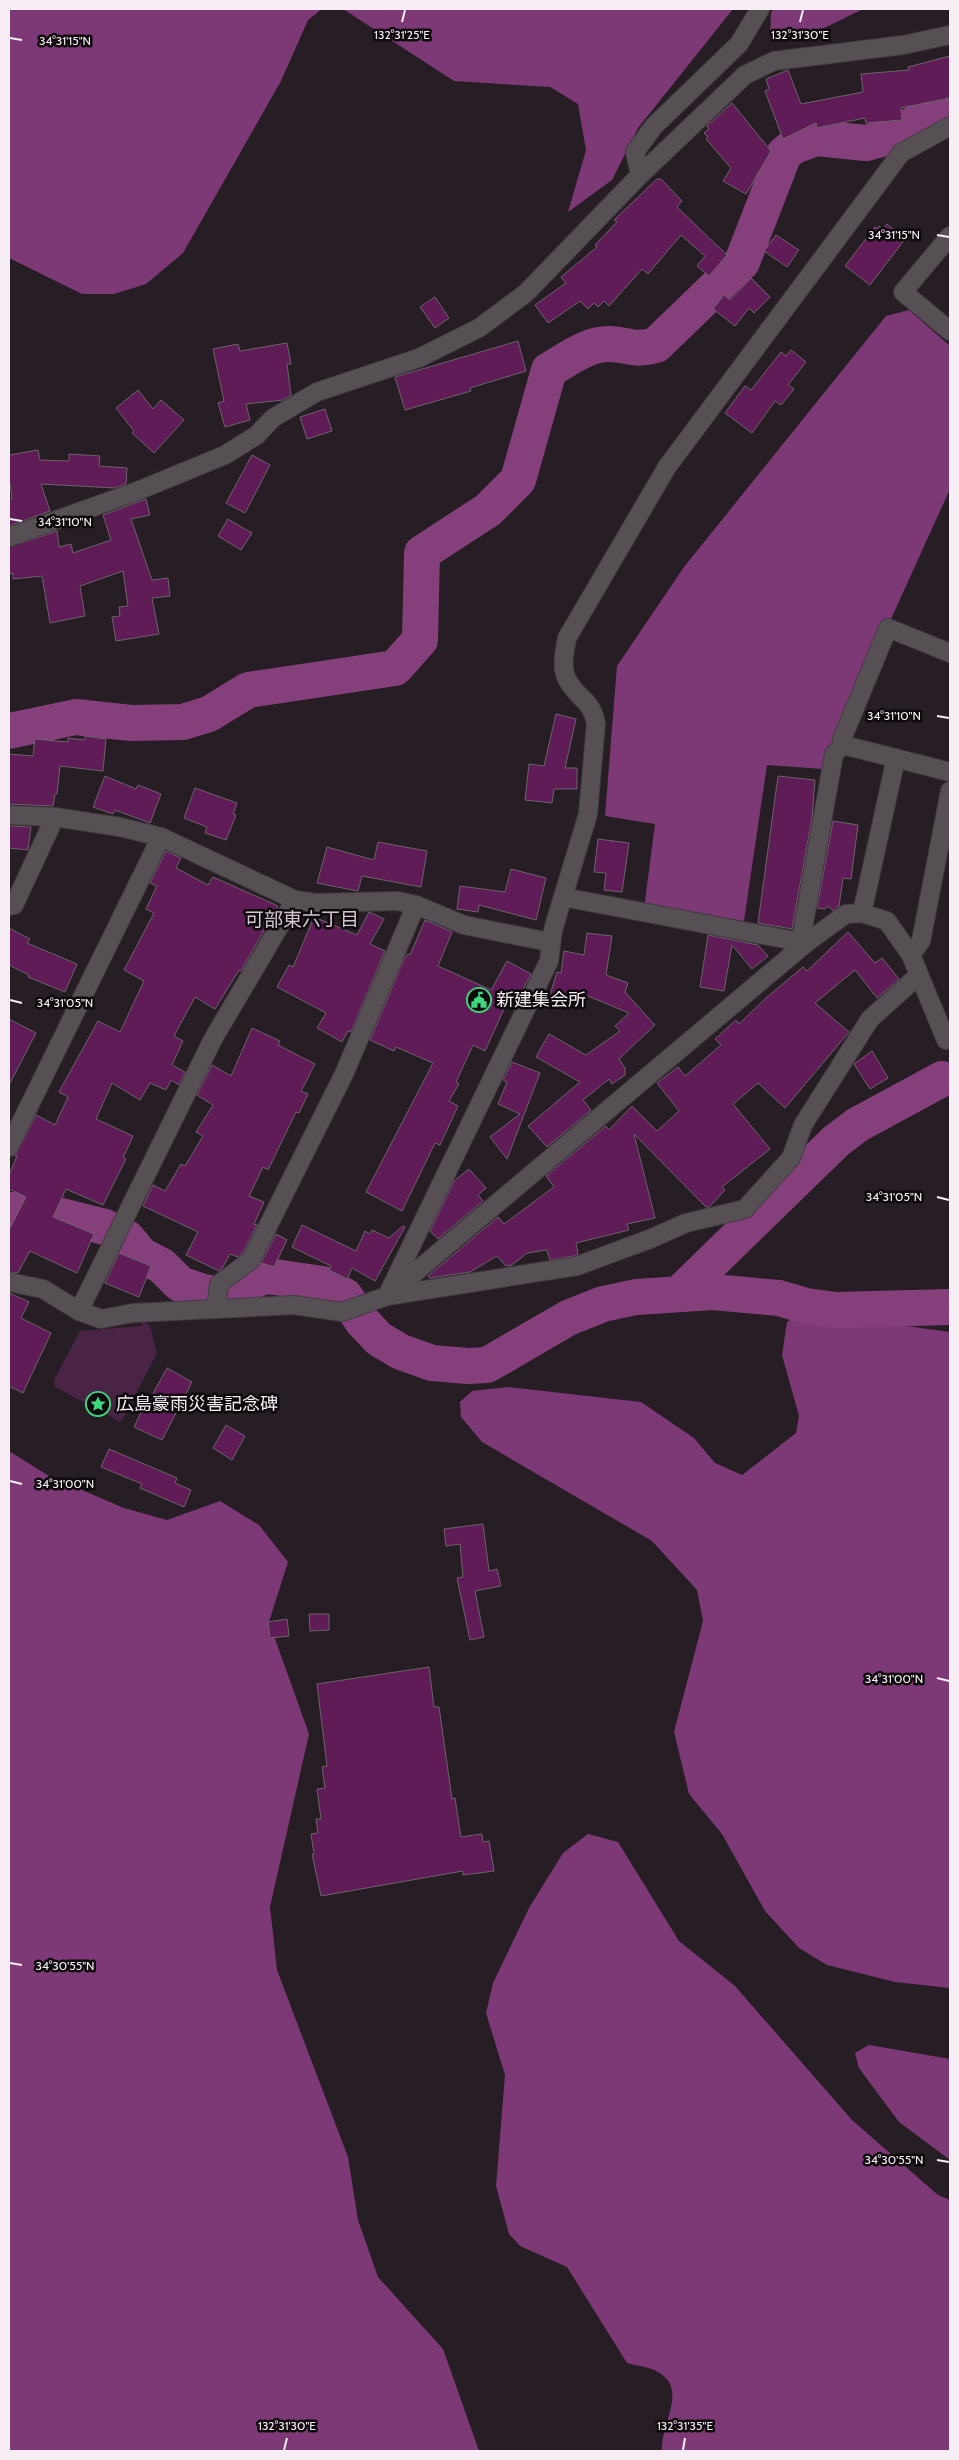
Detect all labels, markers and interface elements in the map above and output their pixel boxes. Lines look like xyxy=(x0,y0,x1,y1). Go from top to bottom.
text: 132°31'25"E xyxy=(374,27,430,42)
text: 132°31'30"E xyxy=(771,27,829,42)
text: 34°31'15"N xyxy=(39,33,91,48)
text: 34°31'15"N xyxy=(868,227,920,242)
text: 34°31'10"N xyxy=(38,514,92,529)
text: 34°31'10"N xyxy=(867,708,921,723)
district label: 可部東六丁目 xyxy=(245,908,359,931)
public building icon: 新建集会所 xyxy=(466,987,492,1013)
place label: 新建集会所 xyxy=(496,989,586,1011)
text: 34°31'05"N xyxy=(37,995,93,1010)
text: 34°31'05"N xyxy=(866,1189,922,1204)
place icon: 広島豪雨災害記念碑 xyxy=(85,1391,111,1417)
place label: 広島豪雨災害記念碑 xyxy=(116,1393,278,1415)
text: 34°31'00"N xyxy=(36,1476,94,1491)
text: 34°31'00"N xyxy=(865,1671,923,1686)
text: 34°30'55"N xyxy=(35,1958,95,1973)
text: 34°30'55"N xyxy=(864,2152,924,2167)
text: 132°31'30"E xyxy=(258,2418,316,2433)
text: 132°31'35"E xyxy=(657,2418,713,2433)

